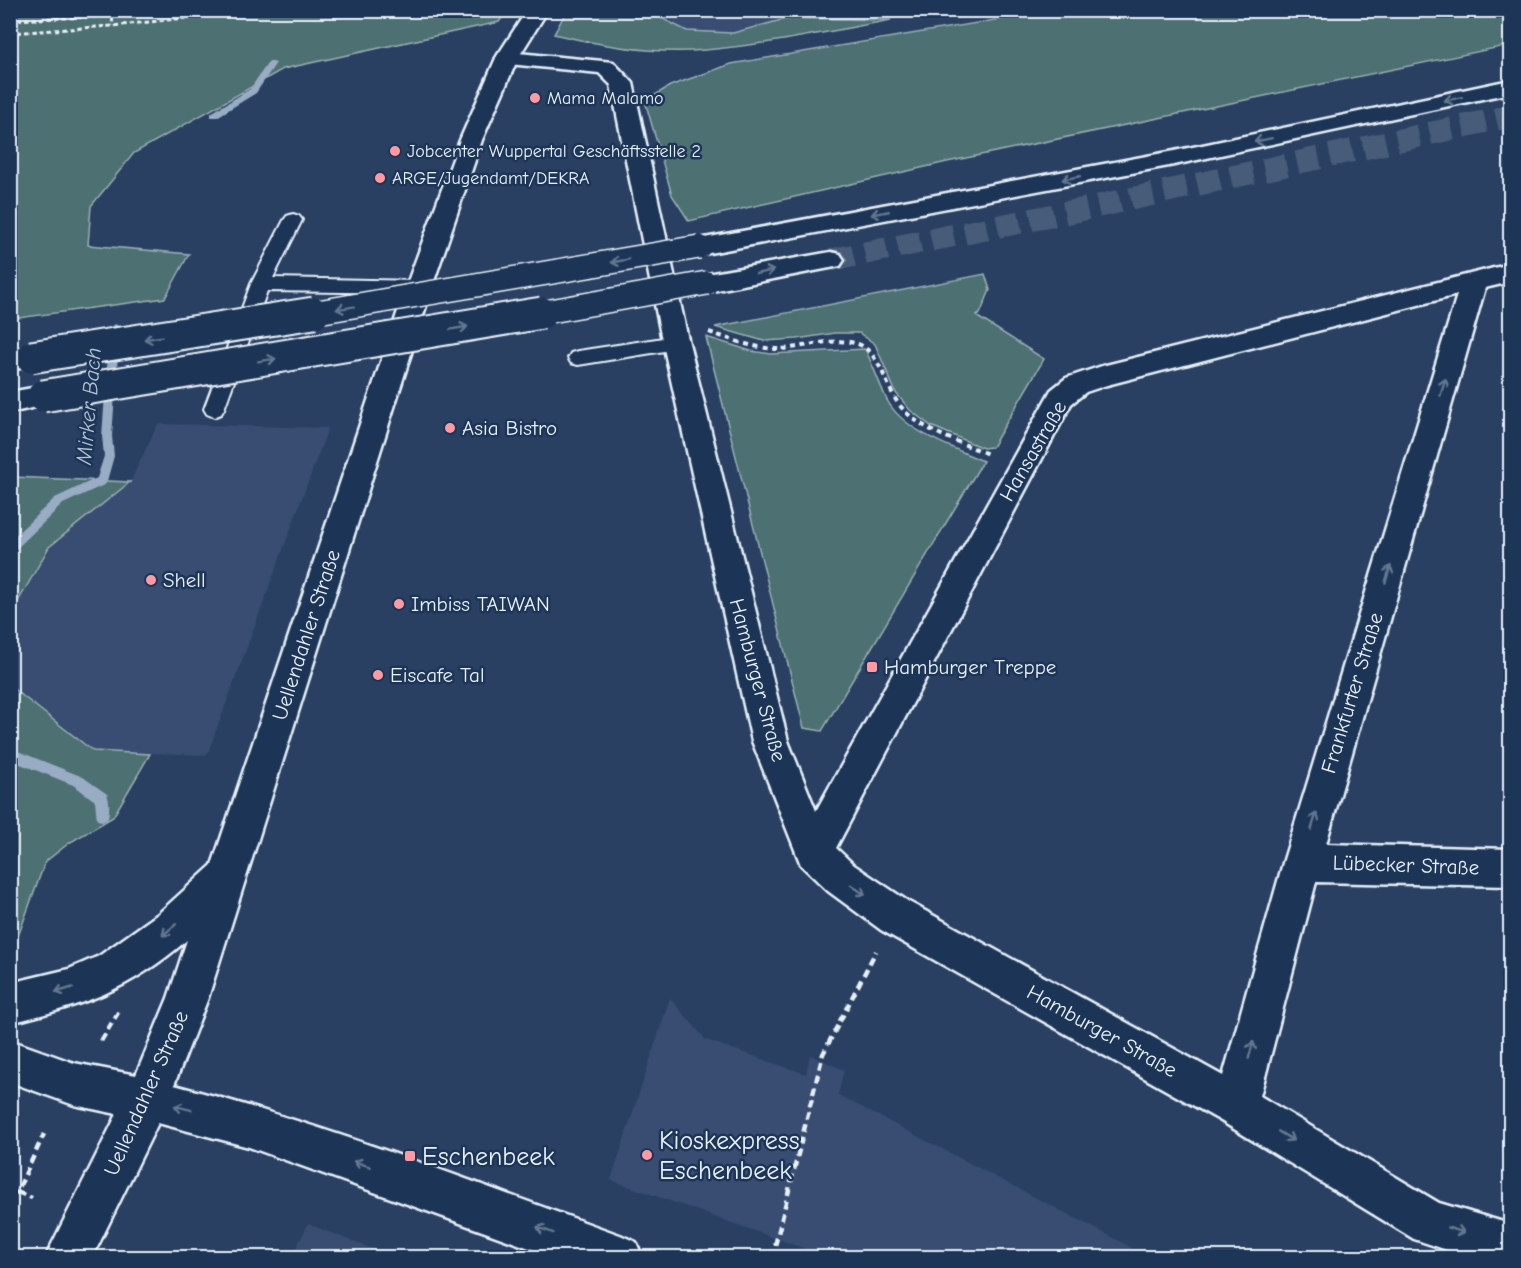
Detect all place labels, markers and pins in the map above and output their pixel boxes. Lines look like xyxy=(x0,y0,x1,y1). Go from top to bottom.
place label: Mama Malamo xyxy=(547,88,664,109)
marker: Mama Malamo xyxy=(528,91,542,105)
place label: Jobcenter Wuppertal Geschäftsstelle 2 xyxy=(407,141,701,162)
marker: Jobcenter Wuppertal Geschäftsstelle 2 xyxy=(388,144,402,158)
place label: ARGE/Jugendamt/DEKRA xyxy=(392,168,589,189)
marker: ARGE/Jugendamt/DEKRA xyxy=(373,171,387,185)
place label: Asia Bistro xyxy=(462,416,557,440)
marker: Asia Bistro xyxy=(443,421,457,435)
place label: Shell xyxy=(163,568,206,592)
marker: Shell xyxy=(144,573,158,587)
place label: Imbiss TAIWAN xyxy=(411,592,550,616)
marker: Imbiss TAIWAN xyxy=(392,597,406,611)
place label: Hamburger Treppe xyxy=(884,655,1056,679)
marker: Hamburger Treppe xyxy=(865,660,879,674)
place label: Eiscafe Tal xyxy=(390,663,485,687)
marker: Eiscafe Tal xyxy=(371,668,385,682)
place label: Kioskexpress Eschenbeek xyxy=(659,1126,800,1186)
place label: Eschenbeek xyxy=(422,1142,555,1172)
marker: Kioskexpress Eschenbeek xyxy=(640,1148,654,1162)
marker: Eschenbeek xyxy=(403,1149,417,1163)

